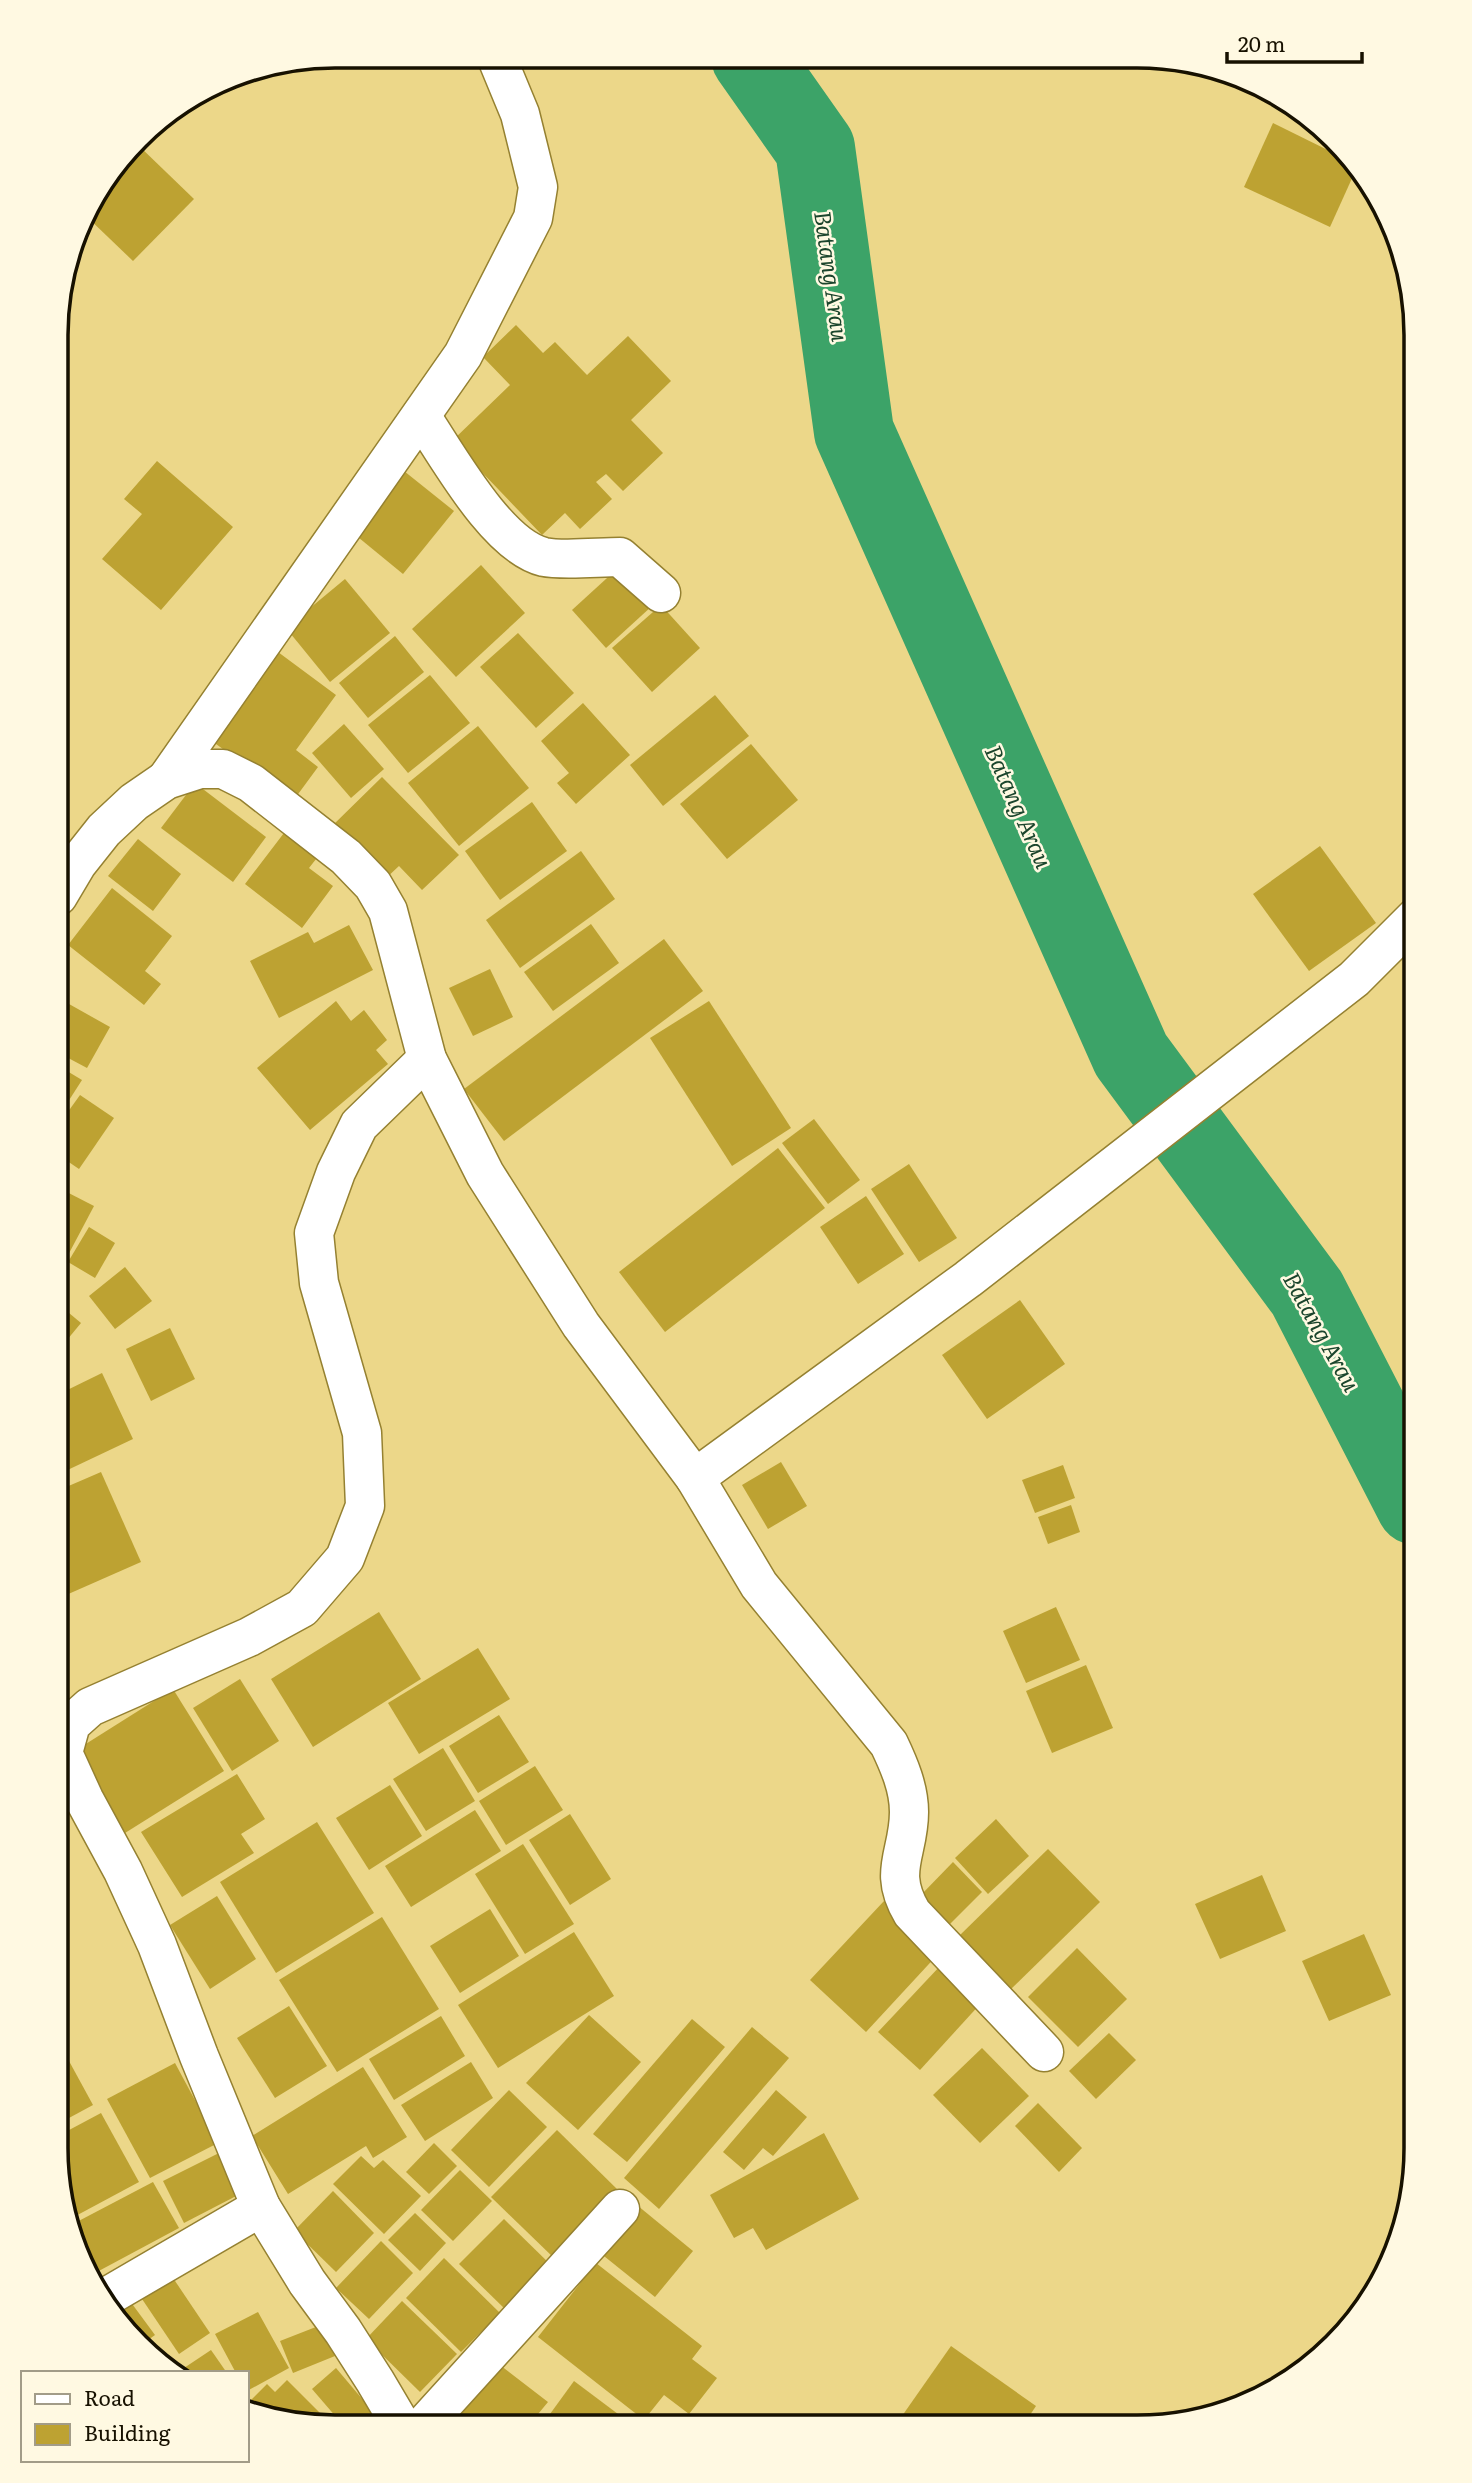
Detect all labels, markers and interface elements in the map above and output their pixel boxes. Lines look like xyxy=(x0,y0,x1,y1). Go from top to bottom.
scale bar xyxy=(1227,21,1362,65)
text: 20 m xyxy=(1238,27,1285,58)
water label: Batang Arau xyxy=(807,209,859,344)
water label: Batang Arau xyxy=(978,739,1062,873)
water label: Batang Arau xyxy=(1276,1265,1370,1397)
legend xyxy=(21,2371,248,2462)
text: Road xyxy=(84,2381,135,2412)
text: Building xyxy=(84,2416,171,2447)

